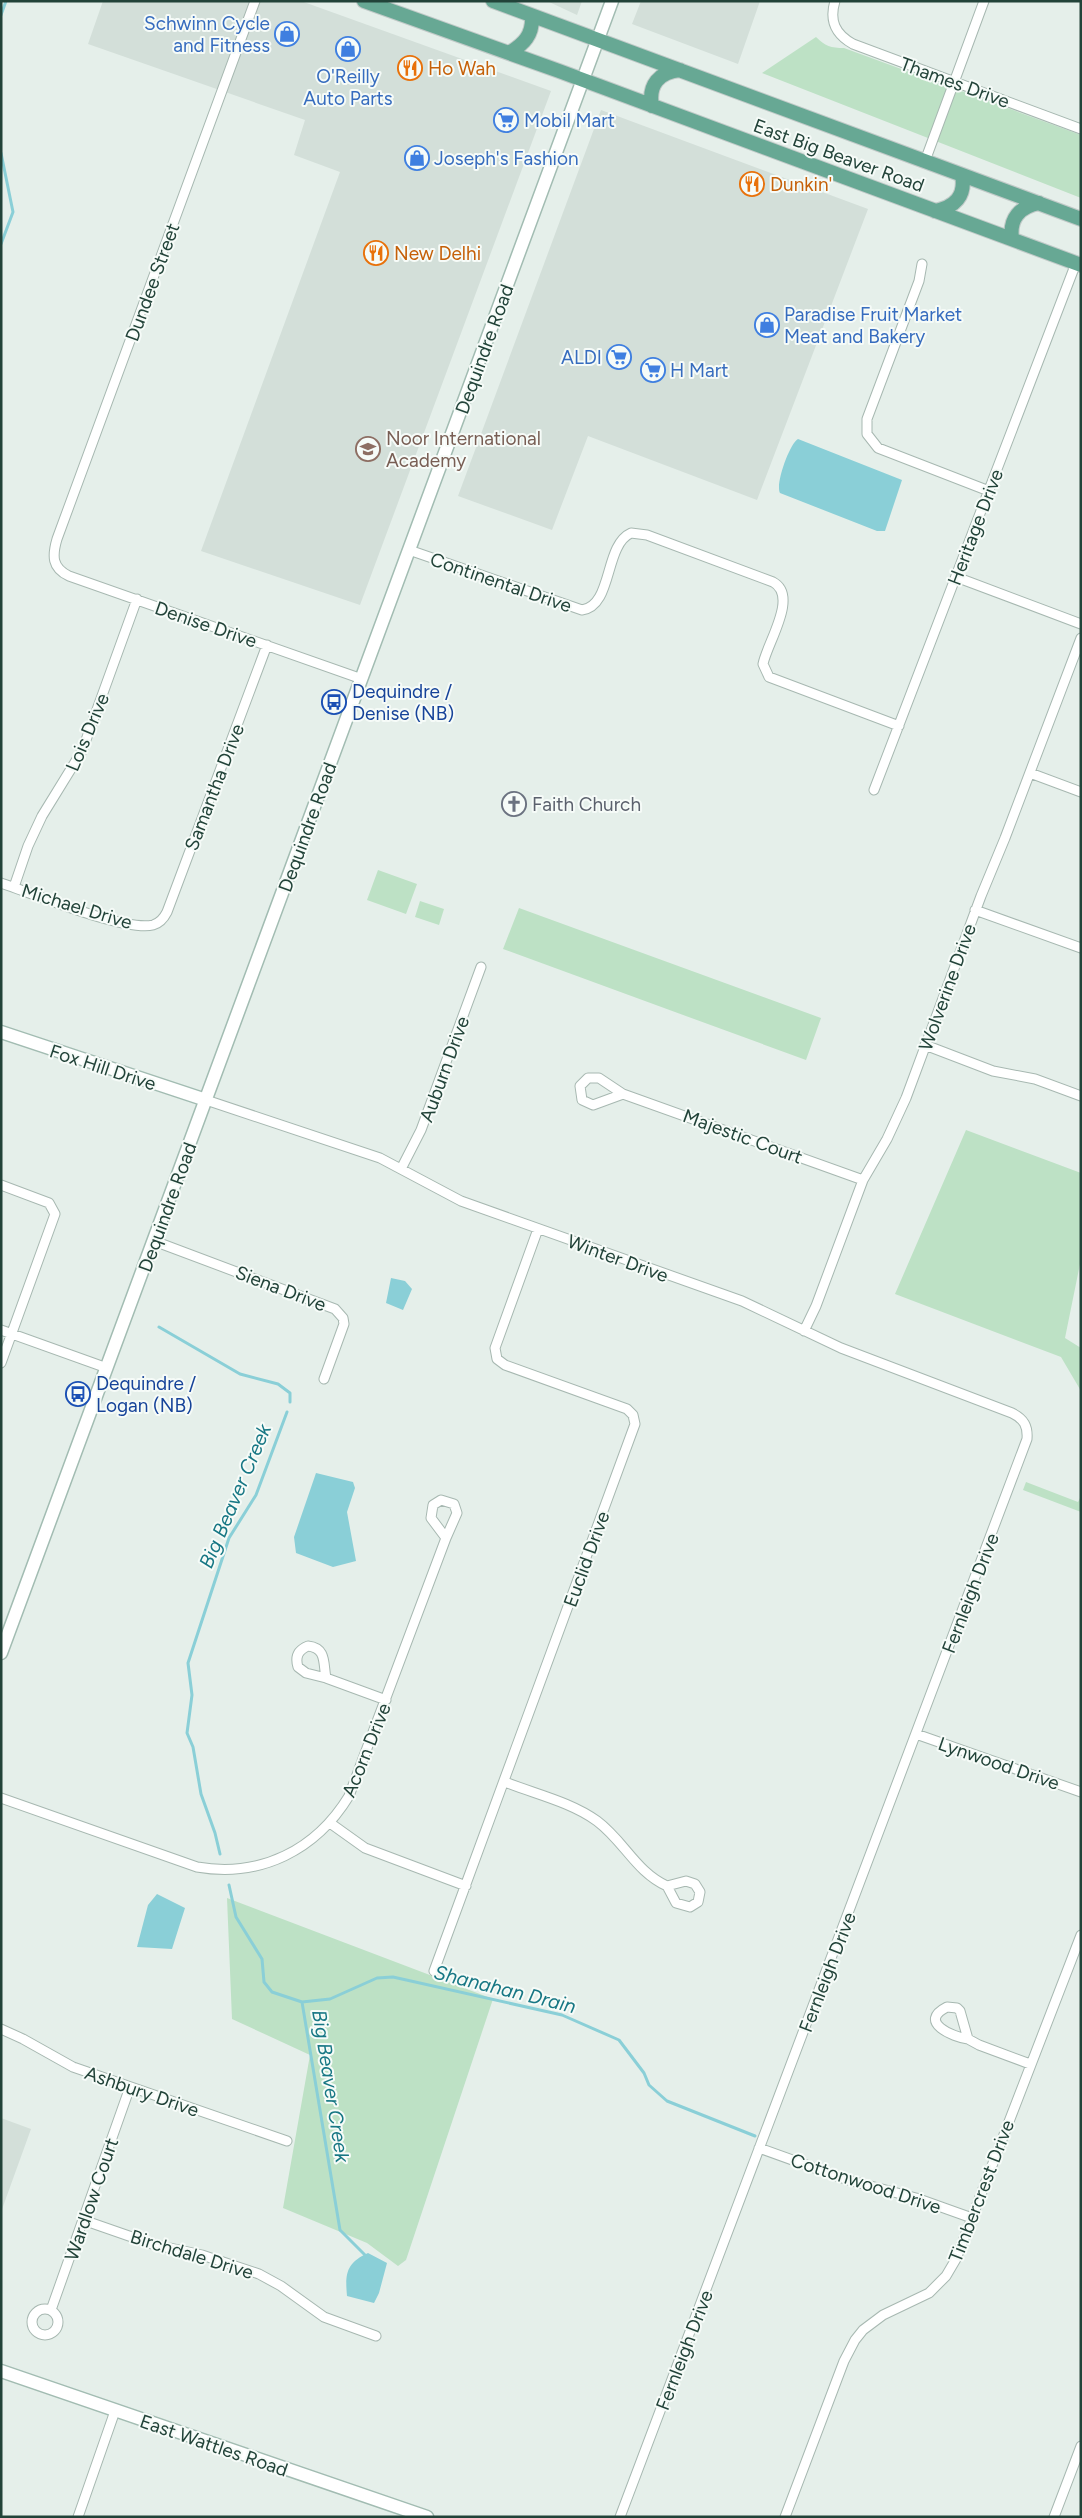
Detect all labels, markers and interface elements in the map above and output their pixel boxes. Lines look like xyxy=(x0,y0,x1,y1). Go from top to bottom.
place label: Schwinn Cycle and Fitness xyxy=(144,12,270,57)
shop icon: Schwinn Cycle and Fitness xyxy=(274,21,300,47)
shop icon: O'Reilly Auto Parts xyxy=(335,36,361,62)
street label: Thames Drive xyxy=(897,52,1013,113)
restaurant icon: Ho Wah xyxy=(397,55,423,81)
place label: Ho Wah xyxy=(428,57,496,80)
place label: O'Reilly Auto Parts xyxy=(303,65,393,110)
supermarket icon: Mobil Mart xyxy=(493,107,519,133)
place label: Mobil Mart xyxy=(524,109,615,132)
street label: East Big Beaver Road xyxy=(750,114,927,197)
shop icon: Joseph's Fashion xyxy=(404,145,430,171)
place label: Joseph's Fashion xyxy=(434,147,579,170)
restaurant icon: Dunkin' xyxy=(739,171,765,197)
place label: Dunkin' xyxy=(770,173,832,196)
street label: Dundee Street xyxy=(120,220,184,344)
restaurant icon: New Delhi xyxy=(363,240,389,266)
place label: New Delhi xyxy=(394,242,481,265)
street label: Dequindre Road xyxy=(450,281,519,417)
place label: Paradise Fruit Market Meat and Bakery xyxy=(784,303,962,348)
shop icon: Paradise Fruit Market Meat and Bakery xyxy=(754,312,780,338)
supermarket icon: ALDI xyxy=(606,344,632,370)
place label: ALDI xyxy=(561,346,602,369)
supermarket icon: H Mart xyxy=(640,357,666,383)
place label: H Mart xyxy=(670,359,728,382)
place label: Noor International Academy xyxy=(386,427,541,472)
school or university icon: Noor International Academy xyxy=(355,436,381,462)
street label: Heritage Drive xyxy=(943,466,1008,588)
street label: Continental Drive xyxy=(427,547,575,617)
street label: Denise Drive xyxy=(152,596,260,653)
place label: Dequindre / Denise (NB) xyxy=(352,680,454,725)
bus stop icon: Dequindre / Denise (NB) xyxy=(321,689,347,715)
street label: Lois Drive xyxy=(61,690,114,775)
street label: Samantha Drive xyxy=(180,721,249,854)
street label: Dequindre Road xyxy=(273,759,342,895)
church icon: Faith Church xyxy=(501,791,527,817)
place label: Faith Church xyxy=(532,793,641,816)
street label: Michael Drive xyxy=(19,879,135,934)
street label: Wolverine Drive xyxy=(914,921,981,1054)
street label: Auburn Drive xyxy=(415,1013,474,1125)
street label: Fox Hill Drive xyxy=(47,1039,159,1095)
street label: Majestic Court xyxy=(680,1104,806,1169)
street label: Dequindre Road xyxy=(133,1139,202,1275)
street label: Winter Drive xyxy=(564,1230,671,1287)
street label: Siena Drive xyxy=(232,1261,329,1316)
place label: Dequindre / Logan (NB) xyxy=(96,1372,197,1417)
bus stop icon: Dequindre / Logan (NB) xyxy=(65,1381,91,1407)
water label: Big Beaver Creek xyxy=(194,1419,277,1572)
street label: Euclid Drive xyxy=(558,1508,614,1610)
street label: Fernleigh Drive xyxy=(937,1530,1004,1657)
street label: Acorn Drive xyxy=(337,1700,396,1801)
street label: Lynwood Drive xyxy=(935,1732,1062,1795)
street label: Fernleigh Drive xyxy=(794,1909,861,2036)
water label: Shanahan Drain xyxy=(432,1960,578,2018)
water label: Big Beaver Creek xyxy=(307,2008,355,2165)
street label: Ashbury Drive xyxy=(82,2061,202,2122)
street label: Timbercrest Drive xyxy=(944,2117,1019,2266)
street label: Wardlow Court xyxy=(60,2135,123,2264)
street label: Cottonwood Drive xyxy=(788,2148,944,2219)
street label: Birchdale Drive xyxy=(128,2225,256,2284)
street label: Fernleigh Drive xyxy=(651,2287,718,2414)
street label: East Wattles Road xyxy=(137,2409,291,2482)

